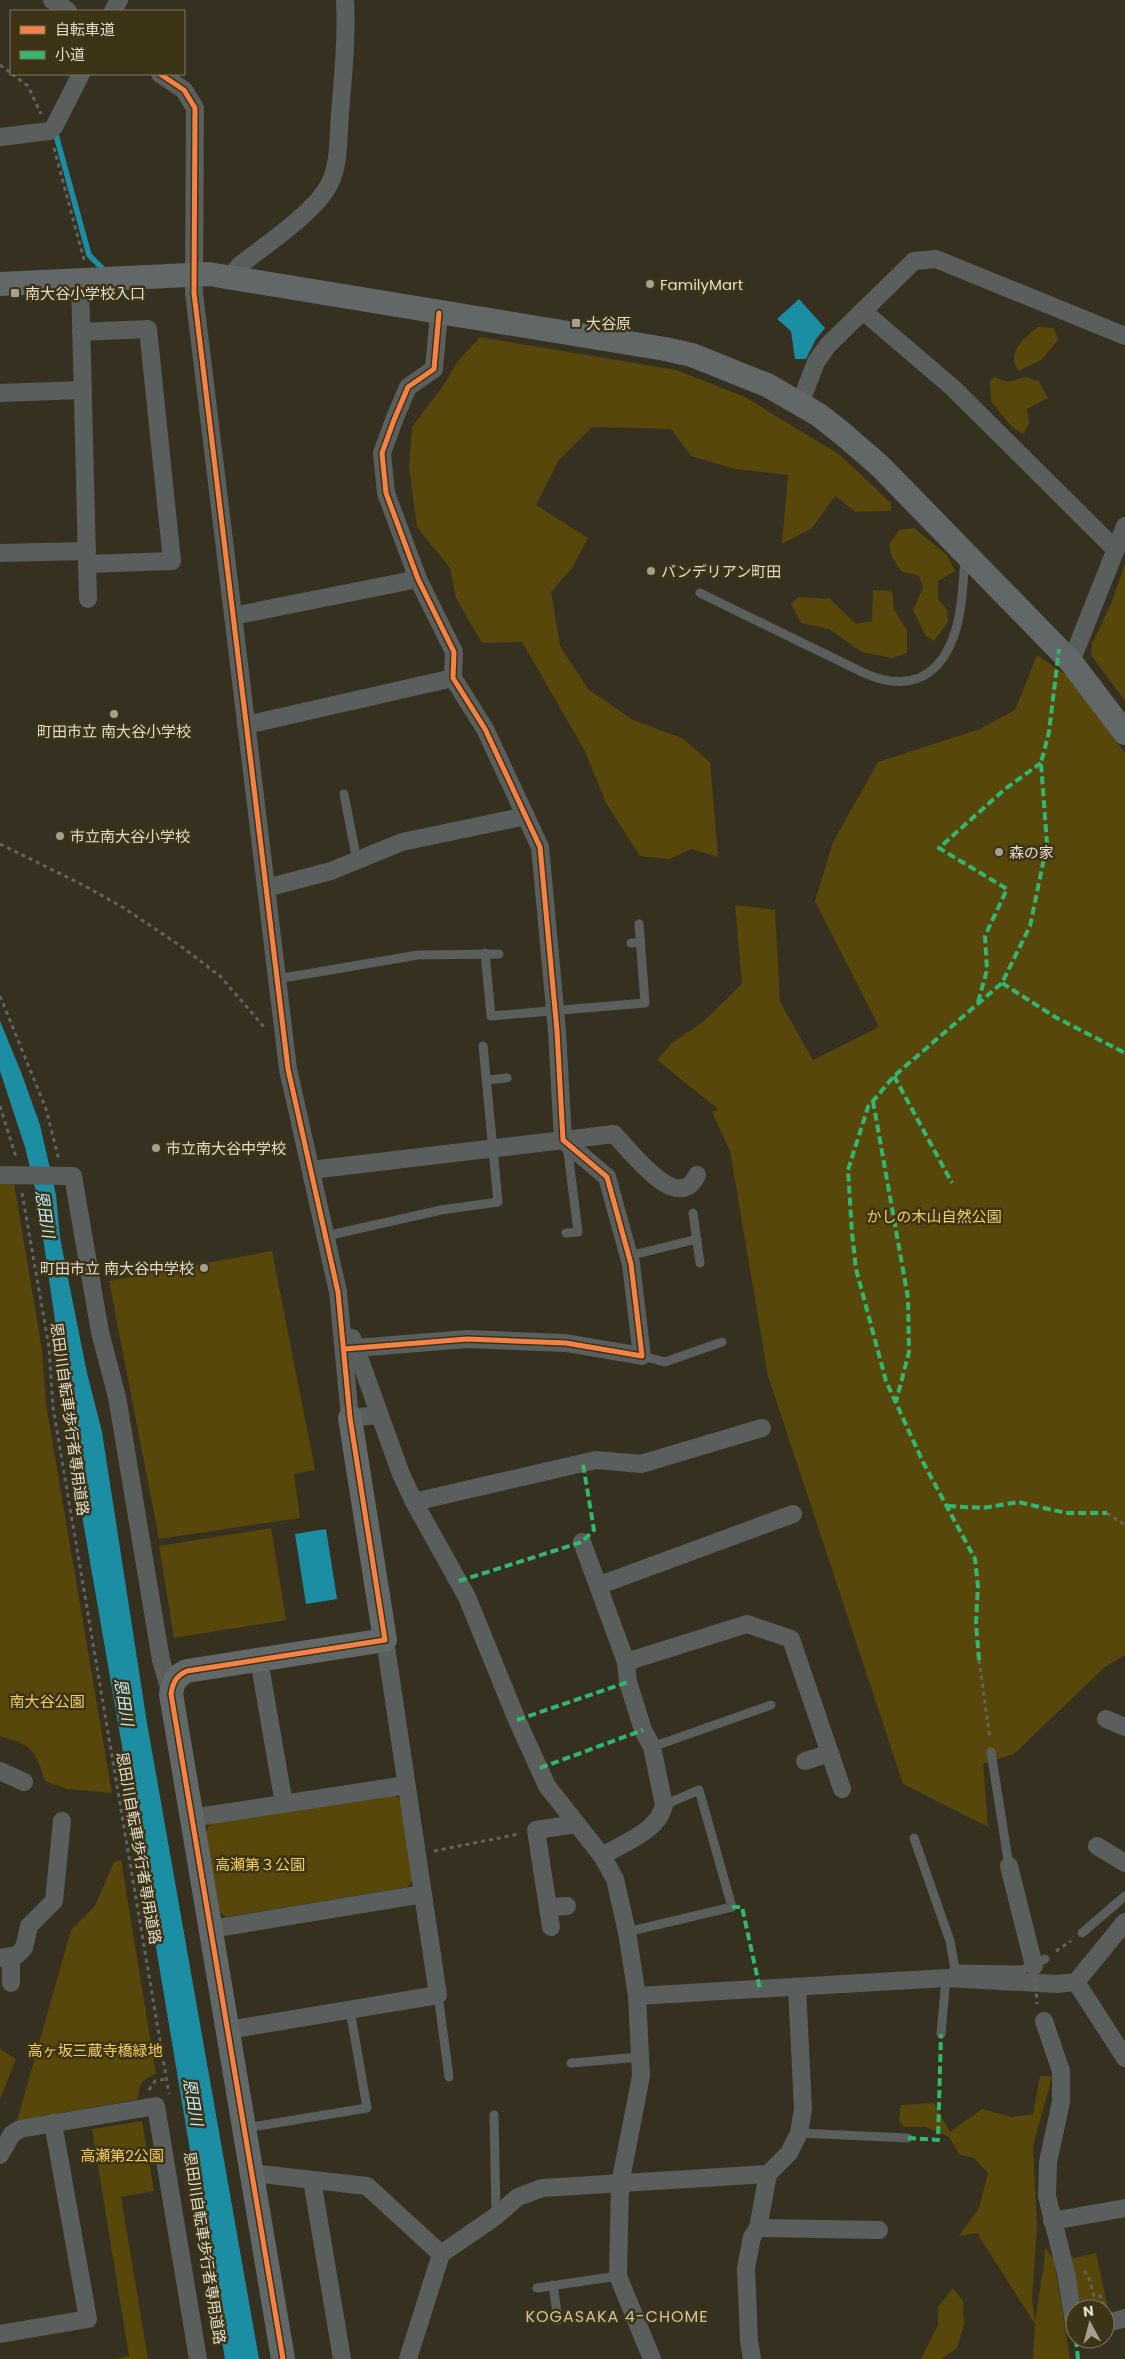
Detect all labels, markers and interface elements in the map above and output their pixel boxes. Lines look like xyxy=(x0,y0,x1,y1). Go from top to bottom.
legend xyxy=(10,10,185,75)
text: 自転車道 xyxy=(55,19,115,40)
text: 小道 xyxy=(55,44,85,65)
place label: FamilyMart xyxy=(660,274,743,295)
marker: FamilyMart xyxy=(644,278,656,290)
place label: 南大谷小学校入口 xyxy=(25,283,145,304)
marker: 南大谷小学校入口 xyxy=(9,287,21,299)
place label: 大谷原 xyxy=(586,313,631,334)
marker: 大谷原 xyxy=(570,317,582,329)
place label: バンデリアン町田 xyxy=(661,561,781,582)
marker: バンデリアン町田 xyxy=(645,565,657,577)
marker: 町田市立 南大谷小学校 xyxy=(108,708,120,720)
place label: 町田市立 南大谷小学校 xyxy=(37,721,191,742)
place label: 市立南大谷小学校 xyxy=(70,826,190,847)
marker: 市立南大谷小学校 xyxy=(54,830,66,842)
place label: 森の家 xyxy=(1009,842,1054,863)
marker: 森の家 xyxy=(993,846,1005,858)
place label: 市立南大谷中学校 xyxy=(166,1138,286,1159)
marker: 市立南大谷中学校 xyxy=(150,1142,162,1154)
water label: 恩田川 xyxy=(30,1188,60,1241)
park label: かしの木山自然公園 xyxy=(866,1206,1002,1227)
place label: 町田市立 南大谷中学校 xyxy=(40,1258,194,1279)
marker: 町田市立 南大谷中学校 xyxy=(198,1262,210,1274)
street label: 恩田川自転車歩行者専用道路 xyxy=(46,1321,94,1517)
water label: 恩田川 xyxy=(109,1676,139,1729)
park label: 南大谷公園 xyxy=(9,1691,85,1712)
street label: 恩田川自転車歩行者専用道路 xyxy=(112,1750,166,1946)
park label: 高瀬第３公園 xyxy=(215,1854,305,1875)
park label: 高ヶ坂三蔵寺橋緑地 xyxy=(27,2040,163,2061)
water label: 恩田川 xyxy=(178,2076,209,2130)
park label: 高瀬第2公園 xyxy=(80,2145,164,2166)
street label: 恩田川自転車歩行者専用道路 xyxy=(179,2150,231,2346)
north arrow xyxy=(1065,2299,1115,2349)
text: N xyxy=(1082,2301,1095,2322)
district label: KOGASAKA 4-CHOME xyxy=(525,2305,709,2328)

